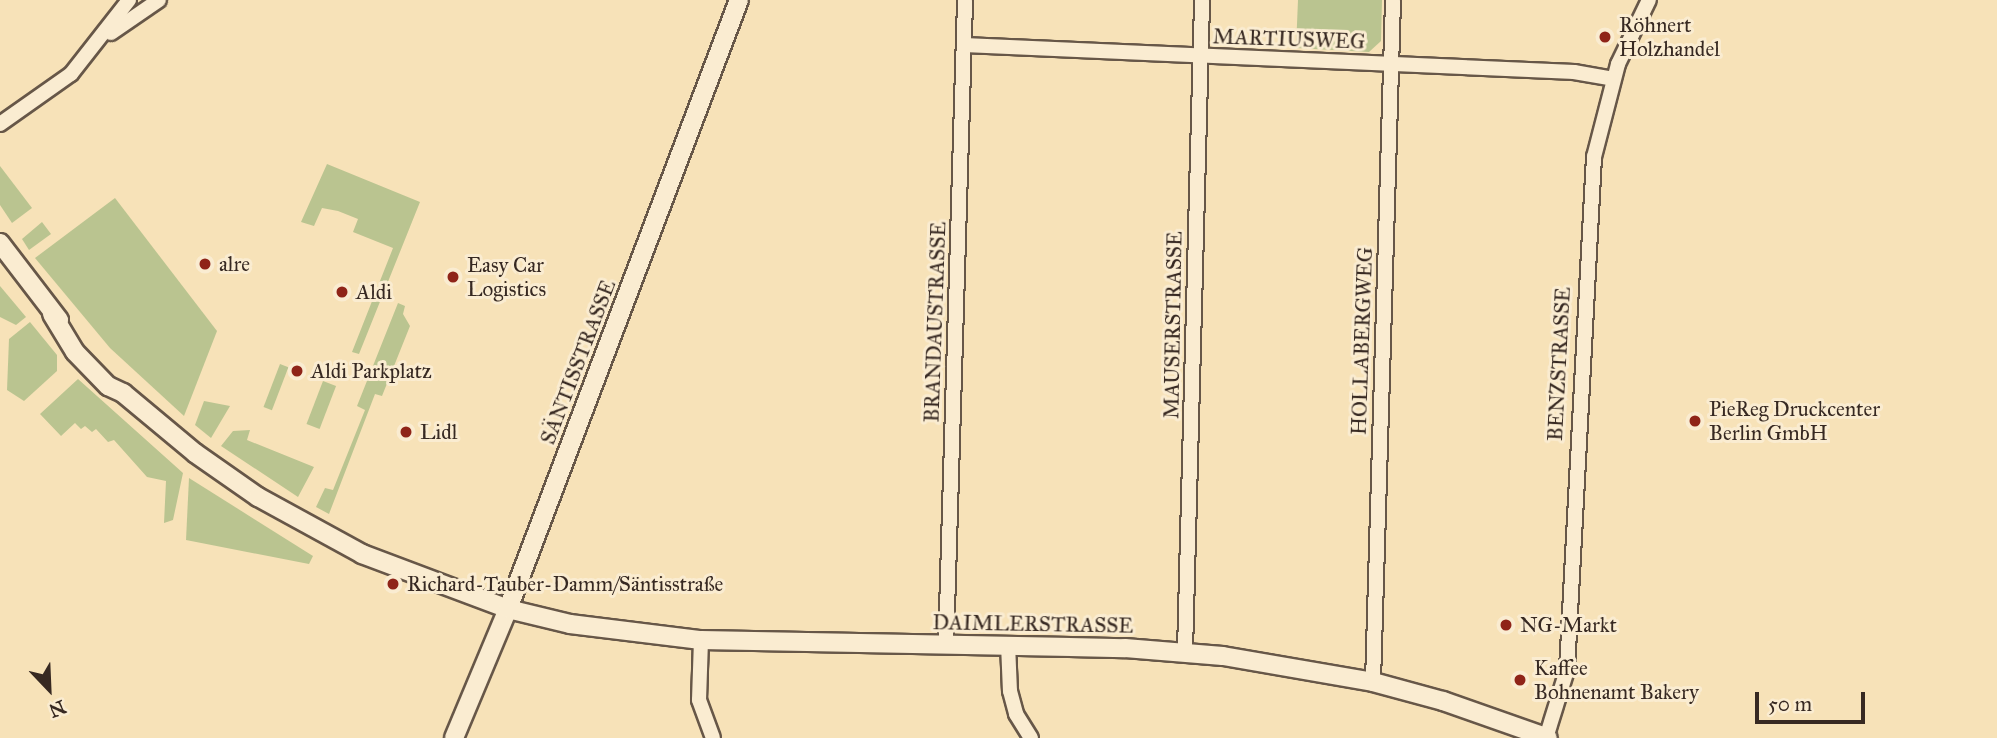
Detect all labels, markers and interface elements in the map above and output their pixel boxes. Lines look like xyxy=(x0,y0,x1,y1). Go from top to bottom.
place label: Röhnert Holzhandel xyxy=(1619,12,1720,62)
street label: MARTIUSWEG xyxy=(1212,24,1366,54)
marker: Röhnert Holzhandel xyxy=(1597,29,1613,45)
street label: BRANDAUSTRASSE xyxy=(919,221,951,423)
street label: MAUSERSTRASSE xyxy=(1159,231,1187,419)
street label: HOLLABERGWEG xyxy=(1346,247,1378,435)
place label: alre xyxy=(219,251,250,277)
place label: Easy Car Logistics xyxy=(467,252,546,302)
marker: alre xyxy=(197,256,213,272)
marker: Easy Car Logistics xyxy=(445,269,461,285)
street label: SÄNTISSTRASSE xyxy=(535,276,621,448)
place label: Aldi xyxy=(356,279,392,305)
marker: Aldi xyxy=(334,284,350,300)
street label: BENZSTRASSE xyxy=(1542,286,1576,442)
place label: Aldi Parkplatz xyxy=(311,358,432,384)
marker: Aldi Parkplatz xyxy=(289,363,305,379)
place label: PieReg Druckcenter Berlin GmbH xyxy=(1709,396,1880,446)
marker: PieReg Druckcenter Berlin GmbH xyxy=(1687,413,1703,429)
place label: Lidl xyxy=(420,419,457,445)
marker: Lidl xyxy=(398,424,414,440)
place label: Richard-Tauber-Damm/Säntisstraße xyxy=(407,571,723,597)
marker: Richard-Tauber-Damm/Säntisstraße xyxy=(385,576,401,592)
street label: DAIMLERSTRASSE xyxy=(932,610,1134,638)
place label: NG-Markt xyxy=(1520,612,1617,638)
marker: NG-Markt xyxy=(1498,617,1514,633)
north arrow xyxy=(14,654,84,724)
place label: Kaffee Bohnenamt Bakery xyxy=(1534,655,1699,705)
marker: Kaffee Bohnenamt Bakery xyxy=(1512,672,1528,688)
scale bar xyxy=(1759,678,1869,722)
text: 50 m xyxy=(1768,691,1812,717)
text: N xyxy=(45,695,69,723)

